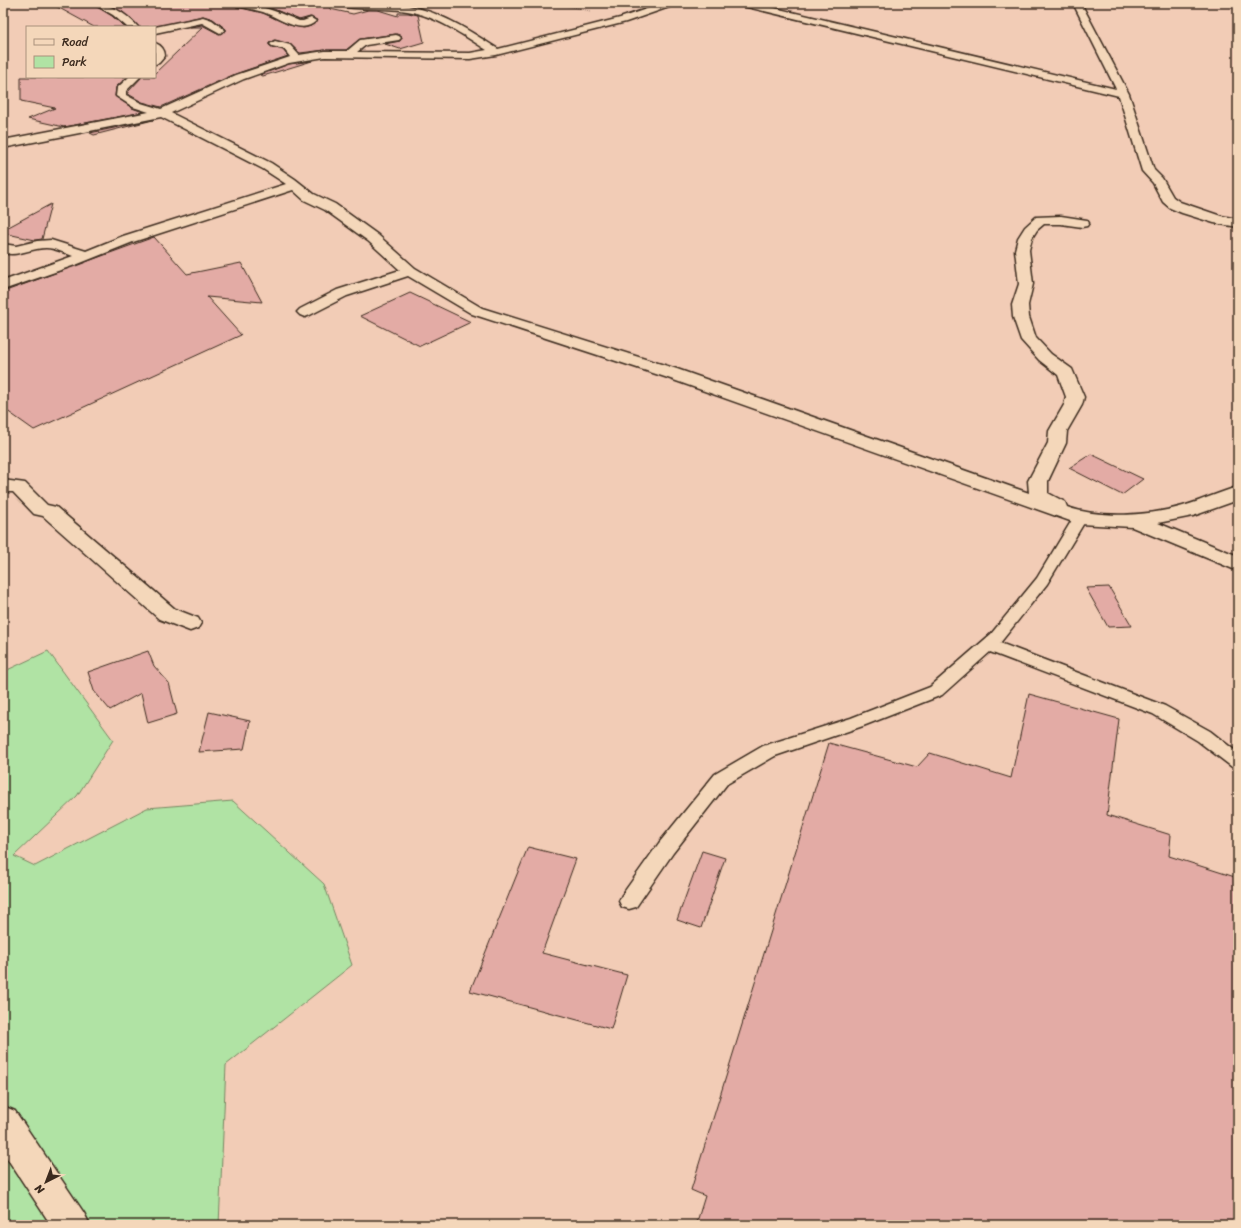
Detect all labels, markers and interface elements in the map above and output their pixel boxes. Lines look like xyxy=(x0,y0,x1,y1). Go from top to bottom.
legend xyxy=(26,26,156,78)
text: Road xyxy=(62,31,89,53)
text: Park xyxy=(62,51,87,73)
north arrow xyxy=(26,1162,66,1202)
text: N xyxy=(30,1179,50,1199)

